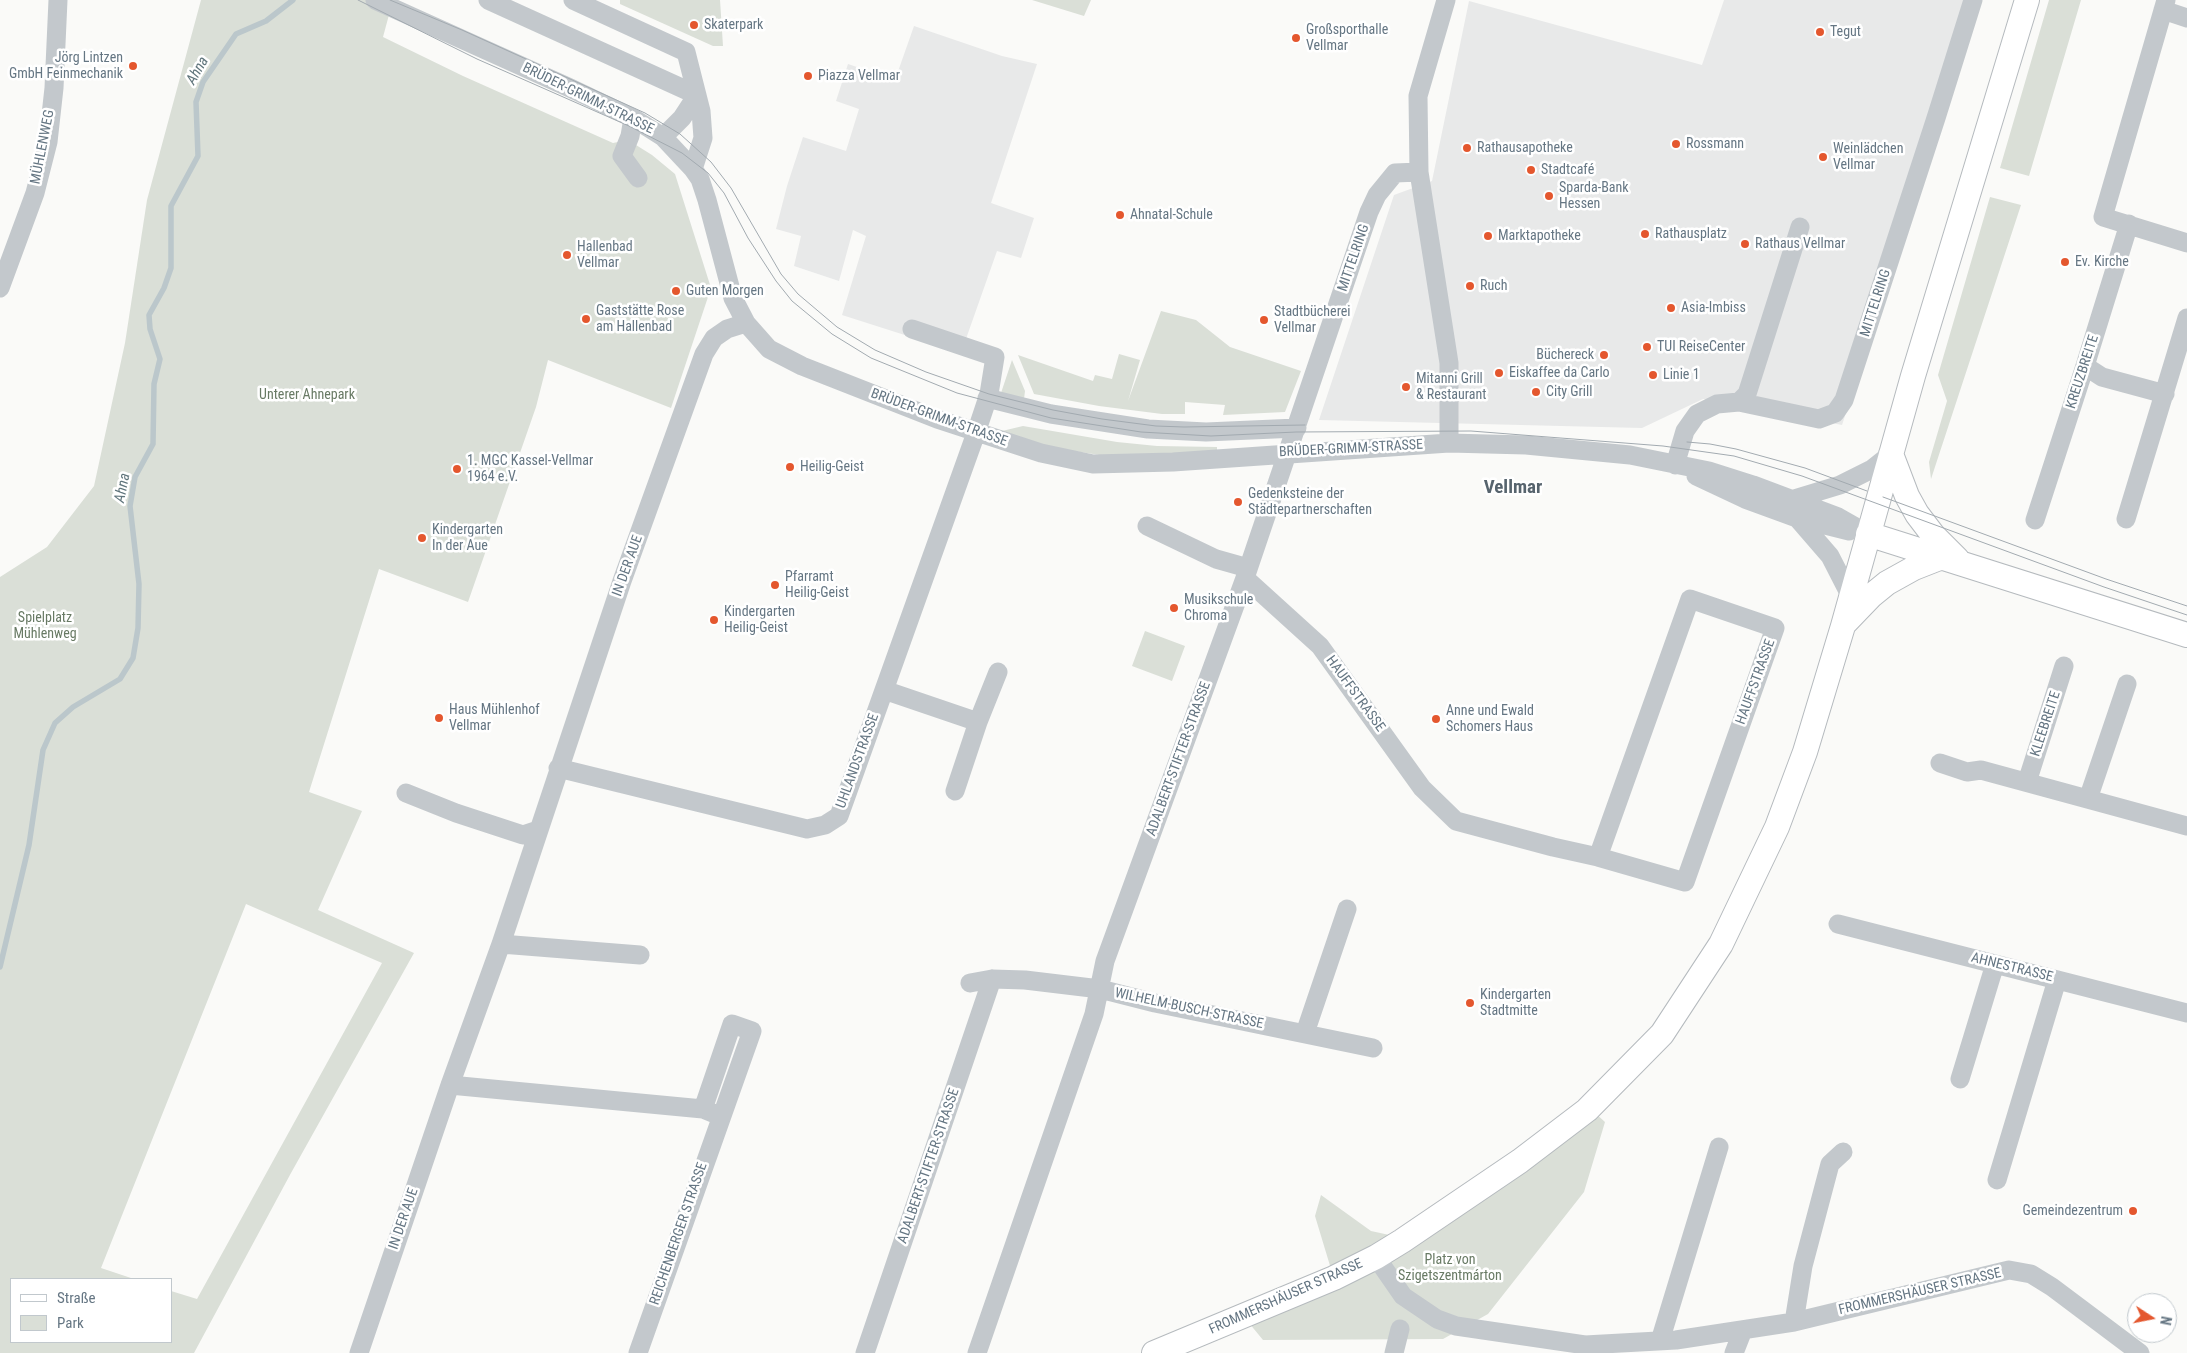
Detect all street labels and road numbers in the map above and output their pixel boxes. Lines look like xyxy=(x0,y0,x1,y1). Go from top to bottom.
street label: BRÜDER-GRIMM-STRASSE xyxy=(520,60,656,138)
street label: MÜHLENWEG xyxy=(28,108,58,186)
street label: MITTELRING xyxy=(1335,222,1373,294)
street label: MITTELRING xyxy=(1857,267,1895,339)
street label: KREUZBREITE xyxy=(2063,333,2103,411)
street label: BRÜDER-GRIMM-STRASSE xyxy=(868,385,1010,451)
street label: BRÜDER-GRIMM-STRASSE xyxy=(1279,437,1423,461)
street label: IN DER AUE xyxy=(609,533,647,599)
street label: HAUFFSTRASSE xyxy=(1733,637,1779,727)
street label: HAUFFSTRASSE xyxy=(1322,653,1388,735)
street label: ADALBERT-STIFTER-STRASSE xyxy=(1143,680,1215,838)
street label: KLEEBREITE xyxy=(2028,689,2064,759)
street label: UHLANDSTRASSE xyxy=(833,711,883,811)
street label: AHNESTRASSE xyxy=(1969,950,2055,986)
street label: WILHELM-BUSCH-STRASSE xyxy=(1113,985,1265,1033)
street label: ADALBERT-STIFTER-STRASSE xyxy=(895,1086,963,1246)
street label: REICHENBERGER STRASSE xyxy=(647,1161,711,1307)
street label: IN DER AUE xyxy=(386,1186,422,1252)
street label: FROMMERSHÄUSER STRASSE xyxy=(1207,1255,1365,1339)
street label: FROMMERSHÄUSER STRASSE xyxy=(1837,1265,2003,1319)

